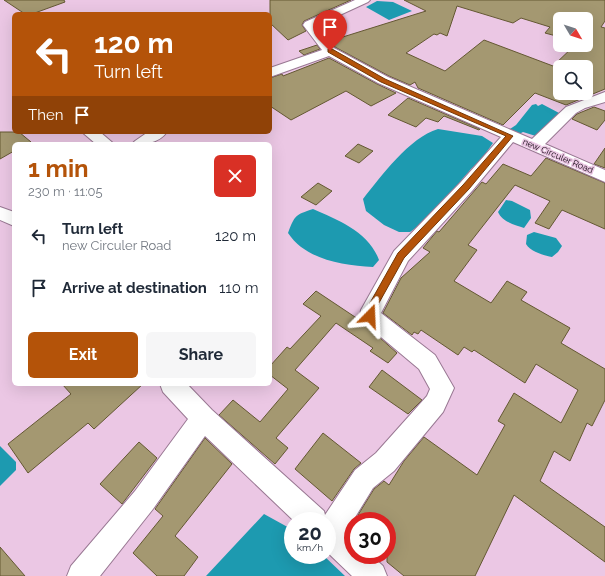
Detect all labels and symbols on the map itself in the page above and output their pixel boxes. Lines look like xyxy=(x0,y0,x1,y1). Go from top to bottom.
pin xyxy=(313,10,347,51)
north arrow xyxy=(553,12,593,52)
street label: new Circuler Road xyxy=(521,137,595,176)
position arrow xyxy=(349,295,391,337)
speed limit sign: 30 xyxy=(344,512,396,564)

